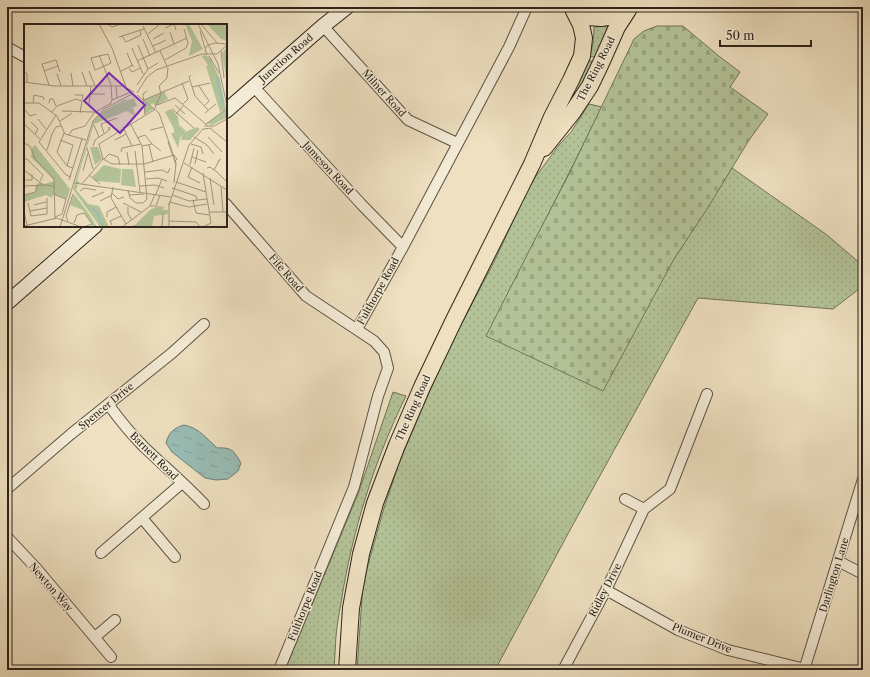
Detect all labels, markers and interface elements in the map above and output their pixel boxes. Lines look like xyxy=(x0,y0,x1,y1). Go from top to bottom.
scale bar xyxy=(720,22,811,48)
inset map xyxy=(24,24,227,227)
text: 50 m xyxy=(726,28,755,43)
street label: Junction Road xyxy=(255,31,316,86)
street label: The Ring Road xyxy=(574,34,618,104)
street label: Milner Road xyxy=(359,67,409,119)
street label: Jameson Road xyxy=(299,137,356,197)
street label: Fife Road xyxy=(266,251,306,295)
street label: Fulthorpe Road xyxy=(354,255,402,327)
street label: The Ring Road xyxy=(393,373,433,443)
street label: Spencer Drive xyxy=(76,379,137,432)
street label: Barnett Road xyxy=(127,429,181,483)
street label: Darlington Lane xyxy=(816,536,852,614)
street label: Newton Way xyxy=(26,560,76,614)
street label: Ridley Drive xyxy=(586,561,624,619)
street label: Fulthorpe Road xyxy=(285,569,325,643)
street label: Plumer Drive xyxy=(670,620,734,656)

